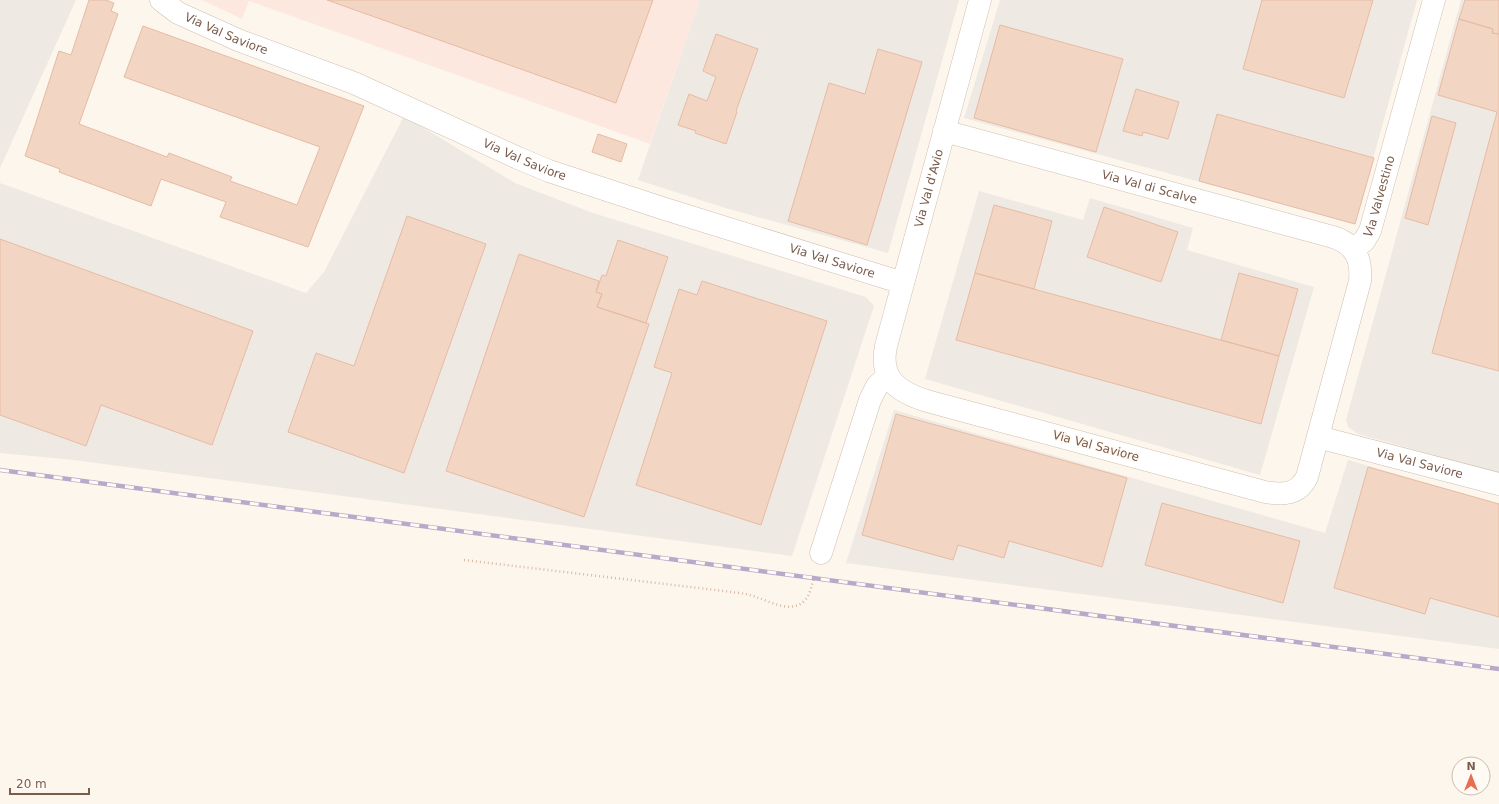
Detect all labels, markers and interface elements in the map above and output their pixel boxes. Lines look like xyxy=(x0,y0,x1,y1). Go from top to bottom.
street label: Via Val Saviore xyxy=(182,10,270,57)
street label: Via Val Saviore xyxy=(481,136,568,183)
street label: Via Val d'Avio xyxy=(912,148,946,229)
street label: Via Valvestino xyxy=(1361,154,1398,240)
street label: Via Val di Scalve xyxy=(1100,167,1199,207)
street label: Via Val Saviore xyxy=(788,241,877,281)
street label: Via Val Saviore xyxy=(1051,428,1141,464)
street label: Via Val Saviore xyxy=(1375,445,1465,481)
north arrow xyxy=(1451,756,1491,796)
text: N xyxy=(1466,760,1476,773)
scale bar xyxy=(10,770,89,796)
text: 20 m xyxy=(16,777,47,791)

